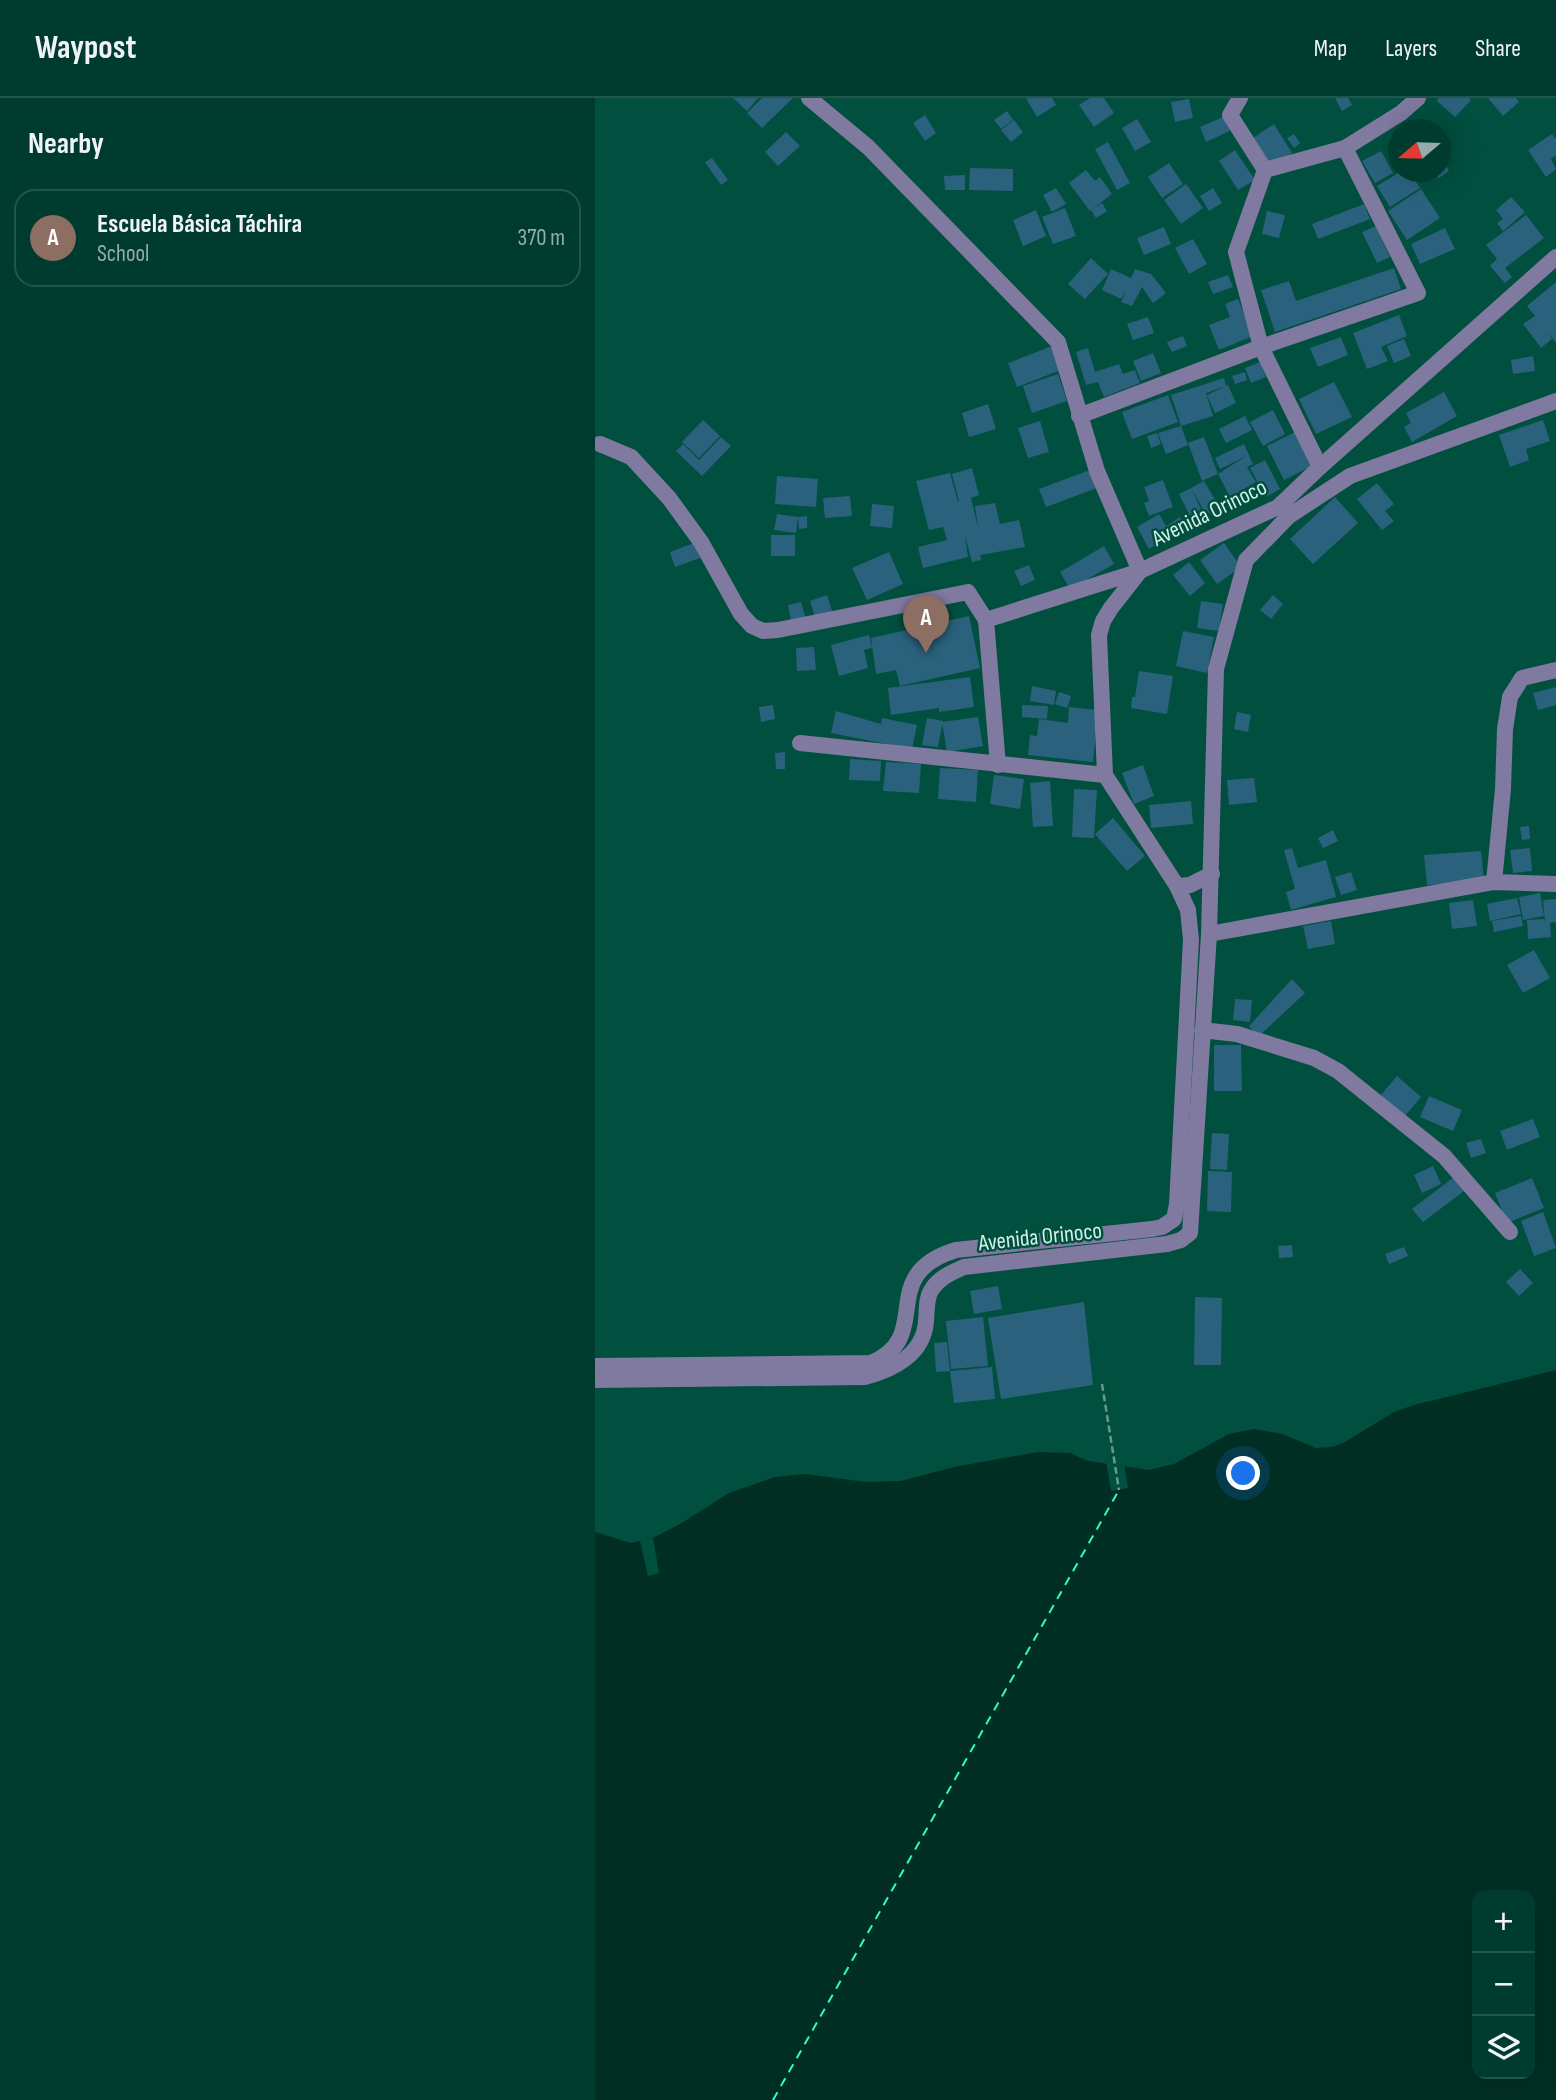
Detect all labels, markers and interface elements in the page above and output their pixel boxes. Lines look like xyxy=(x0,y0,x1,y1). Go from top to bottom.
text: Waypost xyxy=(35,28,136,68)
text: Map xyxy=(1314,34,1347,63)
text: Layers xyxy=(1385,34,1437,63)
text: Share xyxy=(1475,34,1521,63)
north arrow xyxy=(1388,119,1451,182)
text: Nearby xyxy=(28,126,104,162)
text: Escuela Básica Táchira xyxy=(97,209,302,240)
text: A xyxy=(48,224,58,252)
text: 370 m xyxy=(518,224,565,252)
text: School xyxy=(97,240,149,268)
street label: Avenida Orinoco xyxy=(1147,473,1271,553)
pin: A xyxy=(903,595,949,653)
street label: Avenida Orinoco xyxy=(976,1217,1103,1258)
your location xyxy=(1226,1456,1260,1490)
map controls xyxy=(1472,1890,1535,2079)
button: + xyxy=(1472,1890,1535,1953)
button: − xyxy=(1472,1953,1535,2016)
button: layers xyxy=(1472,2016,1535,2079)

